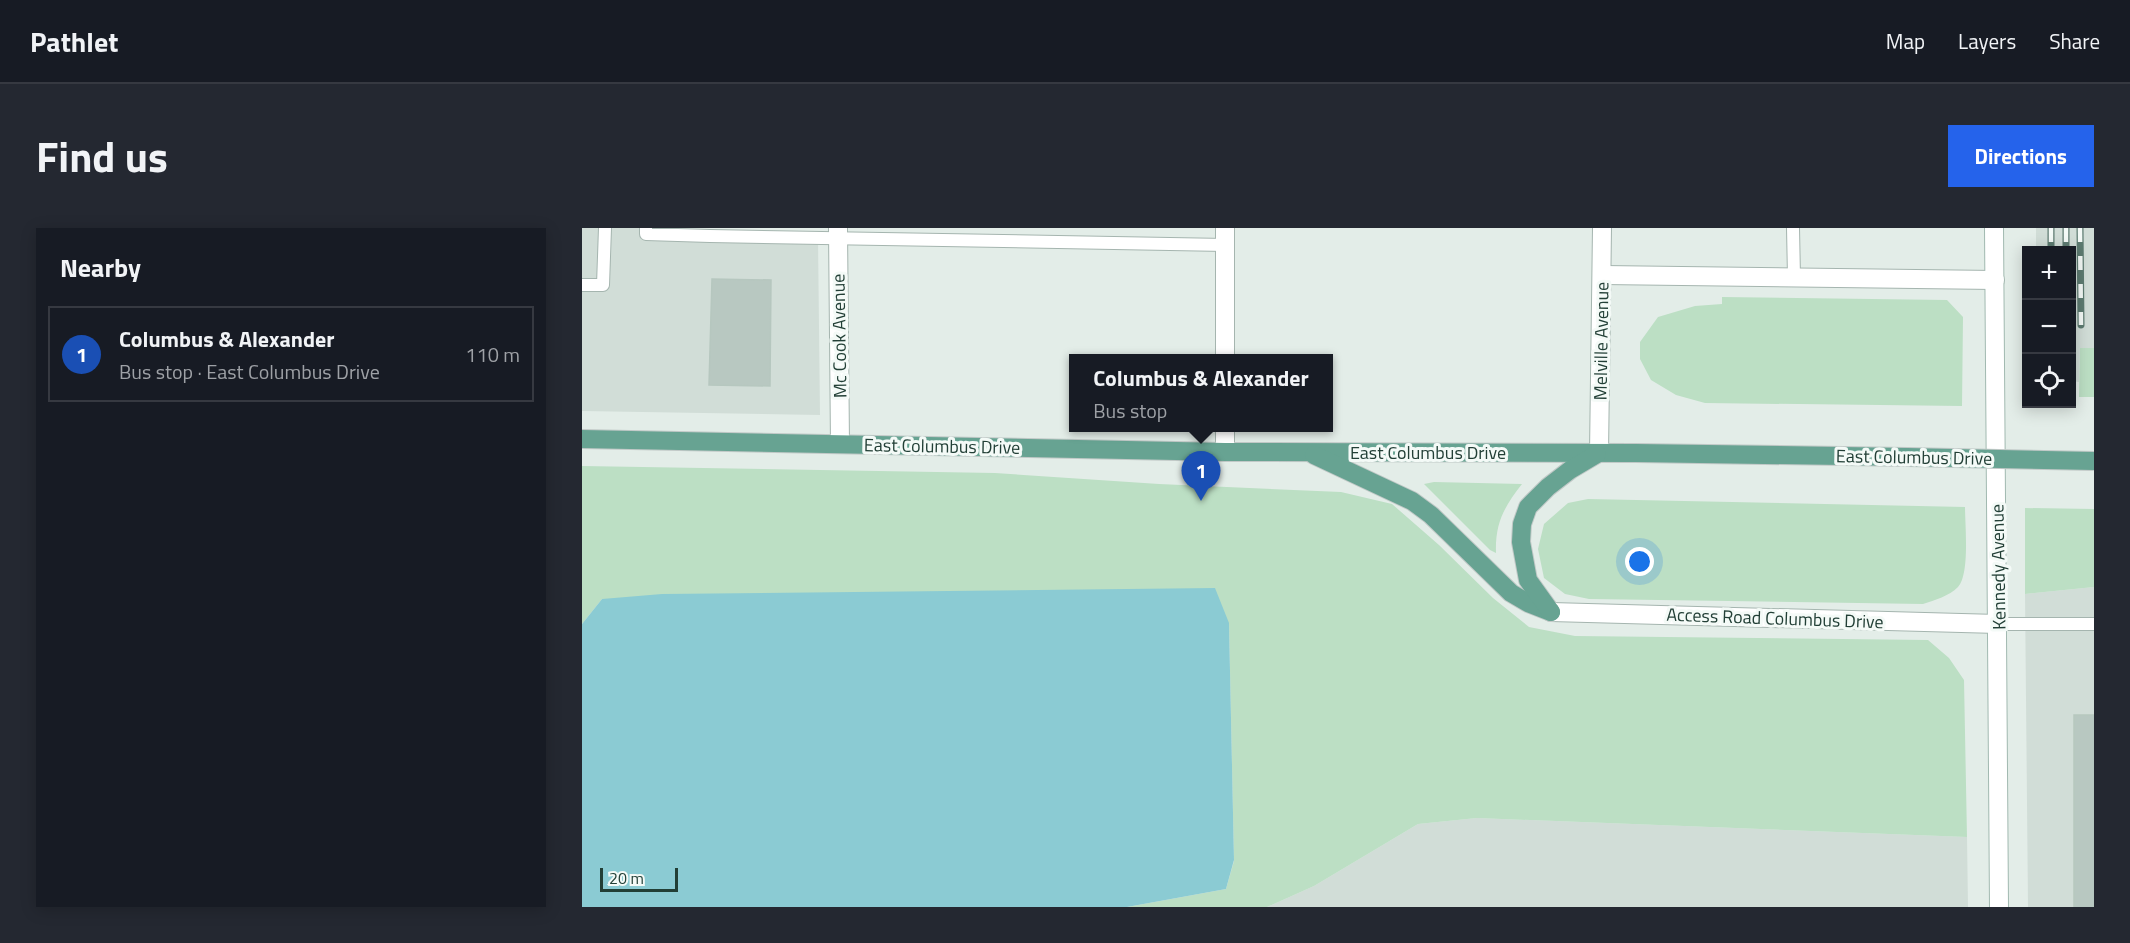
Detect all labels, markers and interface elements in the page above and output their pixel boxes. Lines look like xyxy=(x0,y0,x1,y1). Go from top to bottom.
text: Pathlet xyxy=(30,20,118,63)
text: Map xyxy=(1886,25,1925,57)
text: Layers xyxy=(1958,25,2016,57)
text: Share xyxy=(2049,25,2100,57)
text: Find us xyxy=(36,124,168,188)
button: Directions xyxy=(1948,125,2094,187)
map controls xyxy=(2022,246,2076,408)
button: + xyxy=(2022,246,2076,300)
text: Nearby xyxy=(60,248,141,287)
street label: Mc Cook Avenue xyxy=(824,274,854,398)
street label: Melville Avenue xyxy=(1586,281,1616,401)
button: − xyxy=(2022,300,2076,354)
text: Columbus & Alexander xyxy=(119,322,334,356)
text: 1 xyxy=(76,339,87,370)
text: 110 m xyxy=(465,339,520,370)
popup xyxy=(1069,354,1333,432)
button: locate xyxy=(2022,354,2076,408)
text: Bus stop · East Columbus Drive xyxy=(119,356,380,387)
text: Columbus & Alexander xyxy=(1093,361,1309,395)
text: Bus stop xyxy=(1093,395,1167,426)
street label: East Columbus Drive xyxy=(864,431,1020,461)
street label: East Columbus Drive xyxy=(1350,439,1506,466)
street label: East Columbus Drive xyxy=(1836,442,1992,472)
pin: 1 xyxy=(1182,452,1220,501)
street label: Kennedy Avenue xyxy=(1983,504,2013,630)
your location xyxy=(1625,547,1654,576)
street label: Access Road Columbus Drive xyxy=(1666,601,1884,635)
scale bar xyxy=(600,865,678,892)
text: 20 m xyxy=(609,866,644,890)

